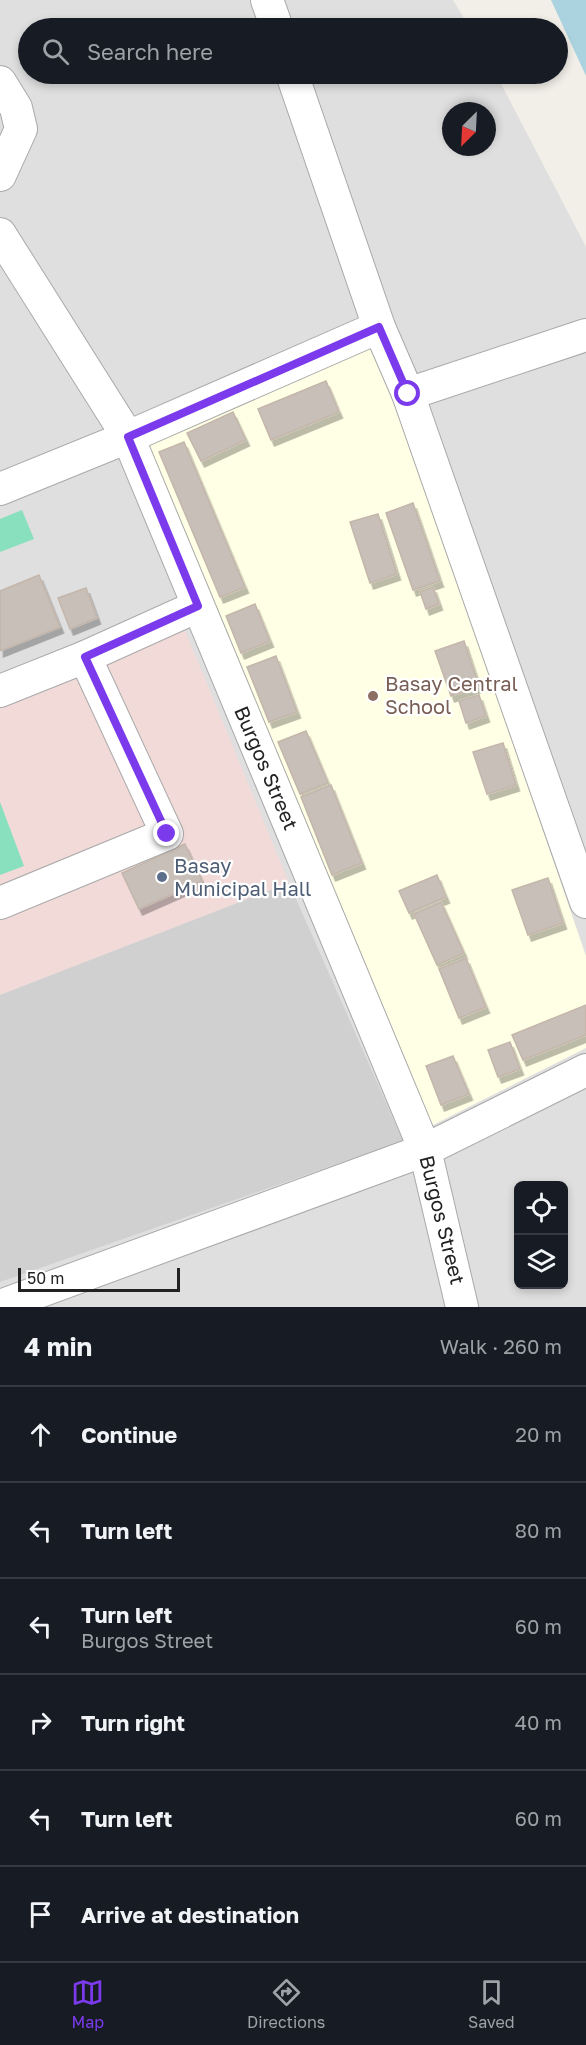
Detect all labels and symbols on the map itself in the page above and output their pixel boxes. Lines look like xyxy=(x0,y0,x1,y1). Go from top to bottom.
north arrow xyxy=(442,102,496,156)
route start xyxy=(394,380,420,406)
place label: Basay Central School xyxy=(385,671,518,718)
marker: Basay Central School xyxy=(366,689,380,703)
street label: Burgos Street xyxy=(230,702,304,833)
route end xyxy=(153,820,179,846)
place label: Basay Municipal Hall xyxy=(174,853,312,900)
marker: Basay Municipal Hall xyxy=(155,870,169,884)
street label: Burgos Street xyxy=(415,1153,471,1287)
scale bar xyxy=(18,1265,180,1292)

